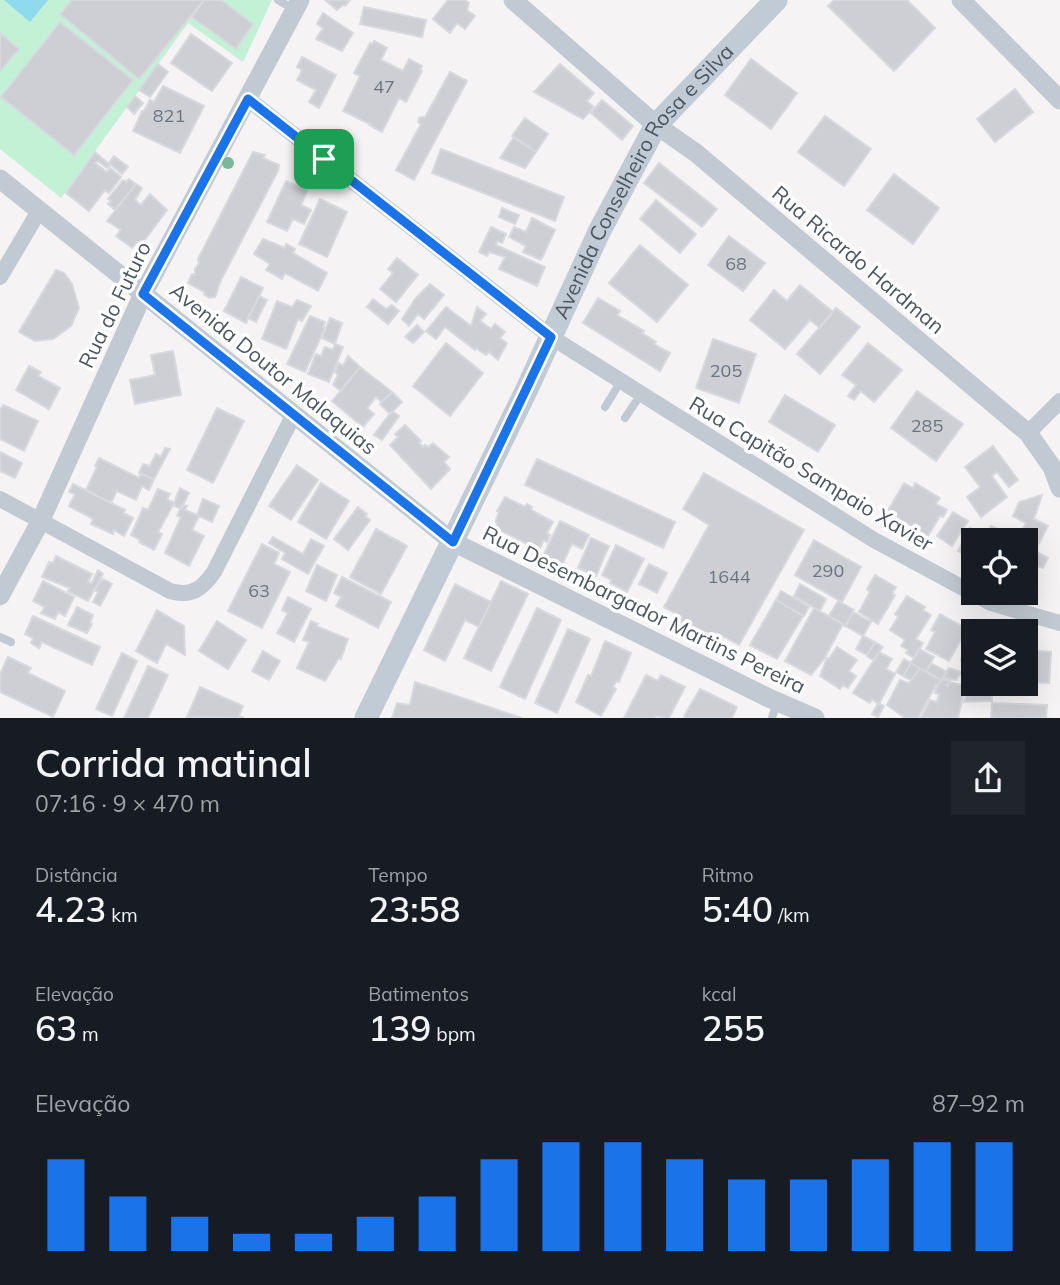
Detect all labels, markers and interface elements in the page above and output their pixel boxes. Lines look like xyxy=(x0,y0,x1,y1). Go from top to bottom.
street label: Avenida Conselheiro Rosa e Silva xyxy=(547,38,739,323)
house number: 47 xyxy=(373,75,395,98)
house number: 821 xyxy=(153,104,185,127)
pin xyxy=(294,129,354,189)
icon: arrive xyxy=(305,140,343,178)
street label: Rua Ricardo Hardman xyxy=(767,180,950,339)
street label: Rua do Futuro xyxy=(72,237,156,372)
house number: 68 xyxy=(725,252,747,275)
street label: Avenida Doutor Malaquias xyxy=(165,277,382,460)
house number: 205 xyxy=(710,359,742,382)
street label: Rua Capitão Sampaio Xavier xyxy=(685,390,938,556)
house number: 285 xyxy=(911,414,943,437)
street label: Rua Desembargador Martins Pereira xyxy=(479,519,810,699)
map controls xyxy=(961,528,1038,696)
button: locate xyxy=(961,528,1038,605)
house number: 290 xyxy=(812,559,844,582)
house number: 1644 xyxy=(707,565,751,588)
house number: 63 xyxy=(248,579,270,602)
button: layers xyxy=(961,619,1038,696)
text: Corrida matinal xyxy=(35,739,312,787)
button: share xyxy=(951,741,1025,815)
text: 07:16 · 9 × 470 m xyxy=(35,789,220,818)
text: Distância xyxy=(35,863,118,887)
text: Tempo xyxy=(368,863,428,887)
text: Ritmo xyxy=(702,863,754,887)
text: 4.23 xyxy=(35,887,106,931)
text: 23:58 xyxy=(368,887,461,931)
text: 5:40 xyxy=(702,887,773,931)
text: km xyxy=(106,903,138,927)
text: /km xyxy=(773,903,810,927)
text: Elevação xyxy=(35,982,114,1006)
text: Batimentos xyxy=(368,982,469,1006)
text: kcal xyxy=(702,982,736,1006)
text: 63 xyxy=(35,1006,77,1050)
text: 139 xyxy=(368,1006,431,1050)
text: 255 xyxy=(702,1006,765,1050)
text: m xyxy=(77,1022,99,1046)
text: bpm xyxy=(431,1022,476,1046)
text: Elevação xyxy=(35,1089,130,1118)
text: 87–92 m xyxy=(932,1089,1025,1118)

